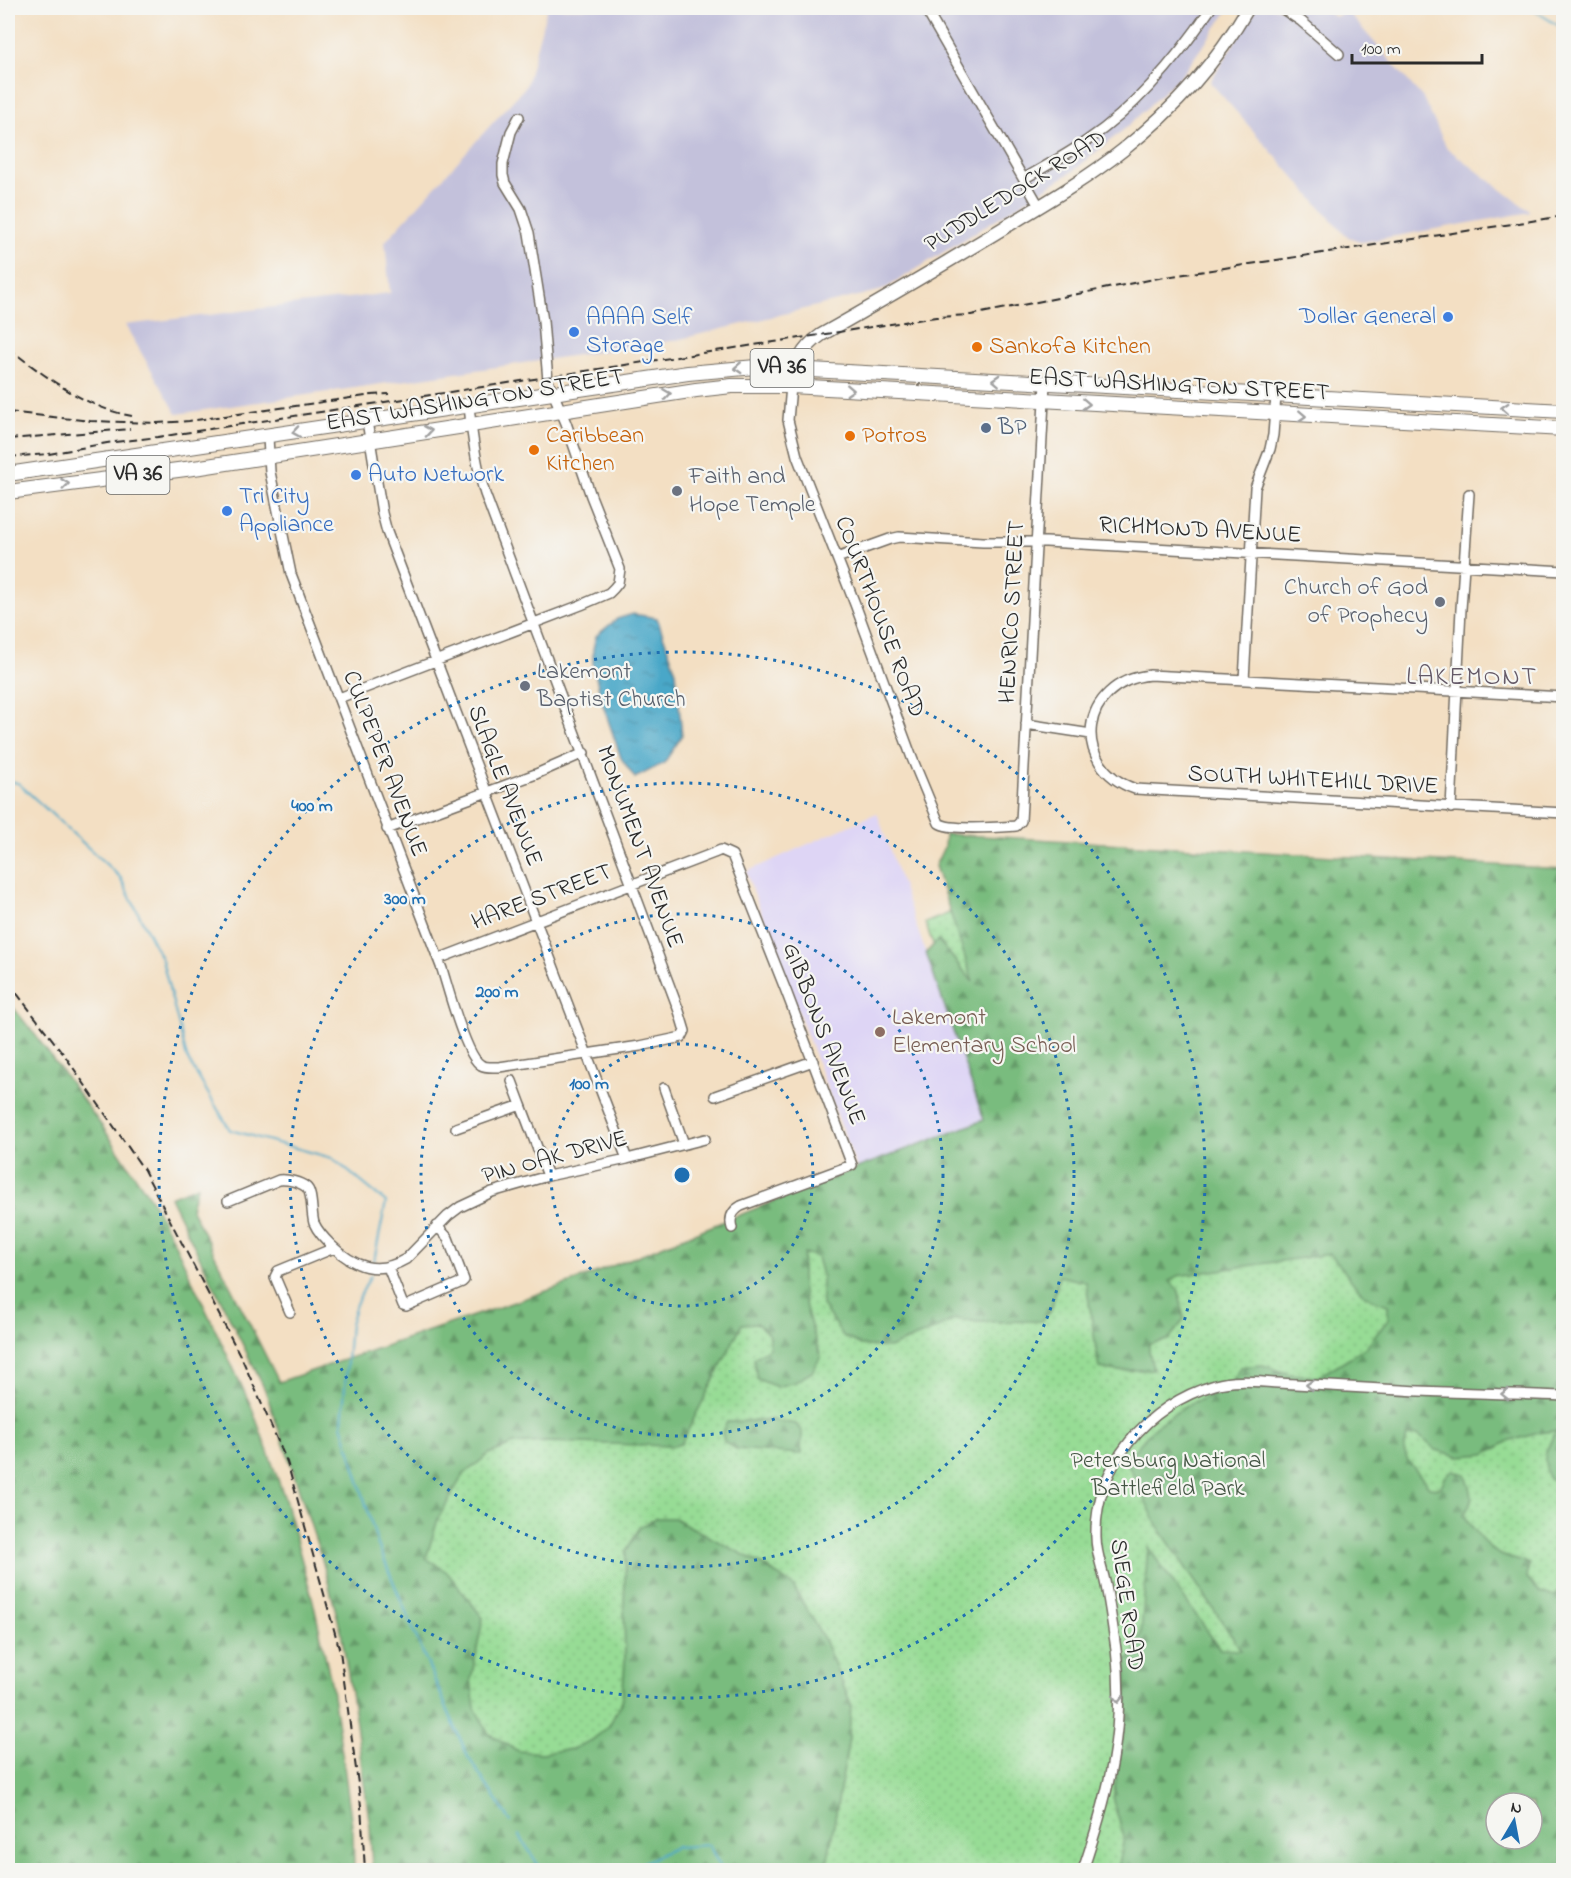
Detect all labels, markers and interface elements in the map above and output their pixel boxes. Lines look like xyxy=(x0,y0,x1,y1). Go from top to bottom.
scale bar xyxy=(1352,27,1482,65)
text: 100 m xyxy=(1361,37,1401,63)
street label: PUDDLEDOCK ROAD xyxy=(918,122,1114,262)
place label: Dollar General xyxy=(1298,300,1436,335)
place label: AAAA Self Storage xyxy=(586,301,693,364)
marker: Dollar General xyxy=(1441,310,1455,324)
marker: AAAA Self Storage xyxy=(567,325,581,339)
place label: Sankofa Kitchen xyxy=(989,330,1151,365)
marker: Sankofa Kitchen xyxy=(970,340,984,354)
road number: VA 36 xyxy=(750,349,814,387)
street label: EAST WASHINGTON STREET xyxy=(324,360,627,442)
one-way arrow xyxy=(734,361,743,374)
street label: EAST WASHINGTON STREET xyxy=(1028,361,1331,411)
one-way arrow xyxy=(991,374,1000,387)
one-way arrow xyxy=(845,383,854,396)
one-way arrow xyxy=(662,388,671,400)
one-way arrow xyxy=(1082,397,1091,410)
one-way arrow xyxy=(1501,401,1510,414)
one-way arrow xyxy=(1297,409,1306,422)
place label: BP xyxy=(997,411,1027,446)
place label: Caribbean Kitchen xyxy=(546,419,644,482)
place label: Potros xyxy=(862,419,927,454)
marker: BP xyxy=(979,421,993,435)
one-way arrow xyxy=(423,425,433,438)
one-way arrow xyxy=(291,426,301,438)
marker: Potros xyxy=(843,429,857,443)
marker: Caribbean Kitchen xyxy=(527,443,541,457)
road number: VA 36 xyxy=(106,456,170,494)
place label: Auto Network xyxy=(368,458,504,493)
place label: Faith and Hope Temple xyxy=(688,460,816,523)
marker: Auto Network xyxy=(349,468,363,482)
one-way arrow xyxy=(61,479,70,491)
place label: Tri City Appliance xyxy=(239,480,334,543)
marker: Faith and Hope Temple xyxy=(670,484,684,498)
marker: Tri City Appliance xyxy=(220,504,234,518)
street label: RICHMOND AVENUE xyxy=(1098,508,1302,554)
street label: COURTHOUSE ROAD xyxy=(825,511,933,723)
street label: HENRICO STREET xyxy=(991,519,1035,704)
place label: Church of God of Prophecy xyxy=(1284,571,1428,635)
marker: Church of God of Prophecy xyxy=(1433,595,1447,609)
place label: Lakemont Baptist Church xyxy=(536,655,686,718)
district label: LAKEMONT xyxy=(1406,659,1538,697)
street label: CULPEPER AVENUE xyxy=(332,666,436,862)
marker: Lakemont Baptist Church xyxy=(518,679,532,693)
street label: SLAGLE AVENUE xyxy=(457,700,551,872)
street label: MONUMENT AVENUE xyxy=(586,741,692,953)
street label: SOUTH WHITEHILL DRIVE xyxy=(1187,757,1439,805)
text: 400 m xyxy=(291,794,333,820)
street label: HARE STREET xyxy=(467,855,617,941)
text: 300 m xyxy=(383,887,426,913)
street label: GIBBONS AVENUE xyxy=(772,938,874,1130)
text: 200 m xyxy=(475,980,519,1006)
place label: Lakemont Elementary School xyxy=(892,1001,1076,1065)
marker: Lakemont Elementary School xyxy=(873,1025,887,1039)
text: 100 m xyxy=(569,1072,609,1098)
street label: PIN OAK DRIVE xyxy=(478,1122,632,1194)
centre of rings xyxy=(672,1165,692,1185)
one-way arrow xyxy=(1306,1378,1315,1391)
one-way arrow xyxy=(1501,1388,1510,1400)
park label: Petersburg National Battlefield Park xyxy=(1070,1444,1266,1507)
street label: SIEGE ROAD xyxy=(1099,1537,1153,1673)
one-way arrow xyxy=(1112,1695,1124,1704)
north arrow xyxy=(1484,1791,1544,1851)
text: N xyxy=(1509,1795,1524,1821)

